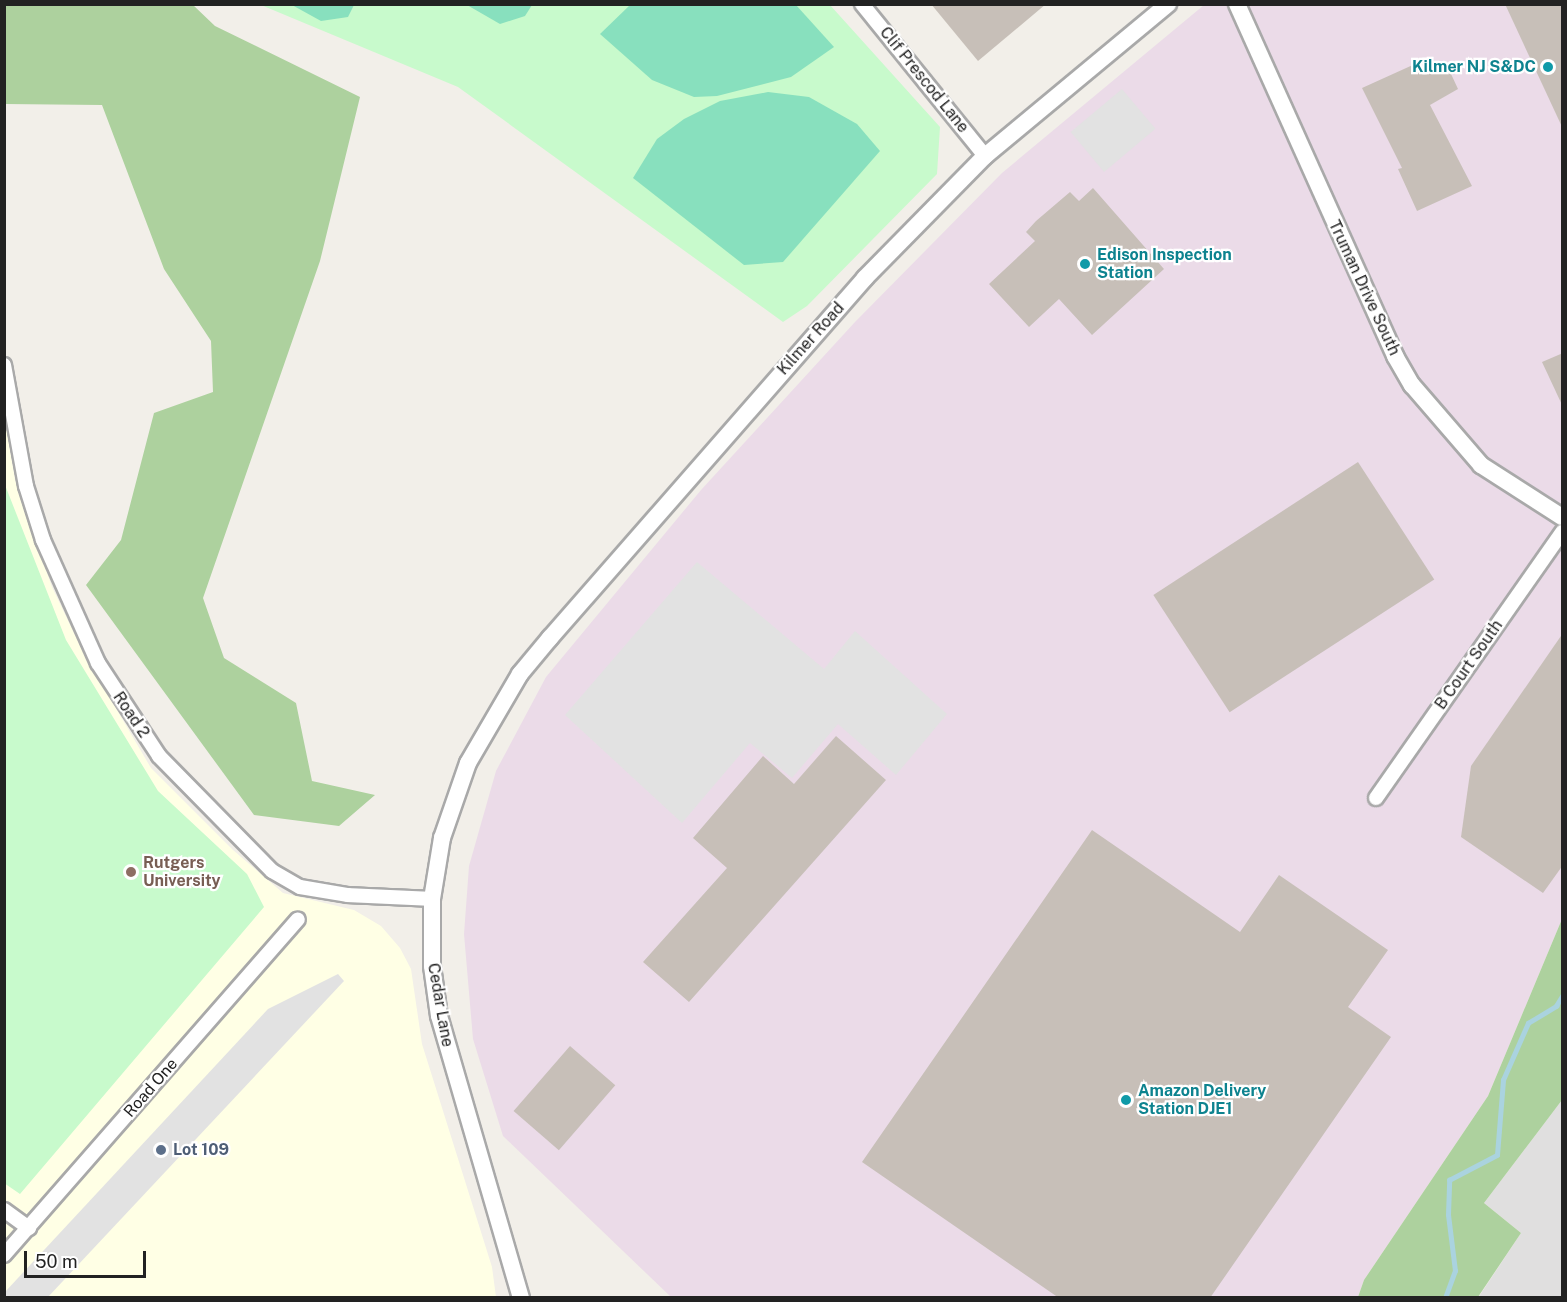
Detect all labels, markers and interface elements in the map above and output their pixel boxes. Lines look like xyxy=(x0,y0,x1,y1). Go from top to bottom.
street label: Clif Prescod Lane xyxy=(875,23,973,137)
place label: Kilmer NJ S&DC xyxy=(1412,57,1536,77)
marker: Kilmer NJ S&DC xyxy=(1541,60,1555,74)
street label: Truman Drive South xyxy=(1324,217,1404,359)
place label: Edison Inspection Station xyxy=(1097,245,1232,283)
marker: Edison Inspection Station xyxy=(1078,257,1092,271)
street label: Kilmer Road xyxy=(774,299,848,379)
street label: B Court South xyxy=(1431,617,1507,713)
street label: Road 2 xyxy=(109,688,153,742)
place label: Rutgers University xyxy=(143,853,221,891)
marker: Rutgers University xyxy=(124,865,138,879)
street label: Cedar Lane xyxy=(423,962,457,1048)
street label: Road One xyxy=(120,1055,182,1121)
place label: Amazon Delivery Station DJE1 xyxy=(1138,1081,1266,1119)
marker: Amazon Delivery Station DJE1 xyxy=(1119,1093,1133,1107)
place label: Lot 109 xyxy=(173,1140,229,1160)
marker: Lot 109 xyxy=(154,1143,168,1157)
scale bar xyxy=(27,1239,148,1277)
text: 50 m xyxy=(35,1251,78,1272)

